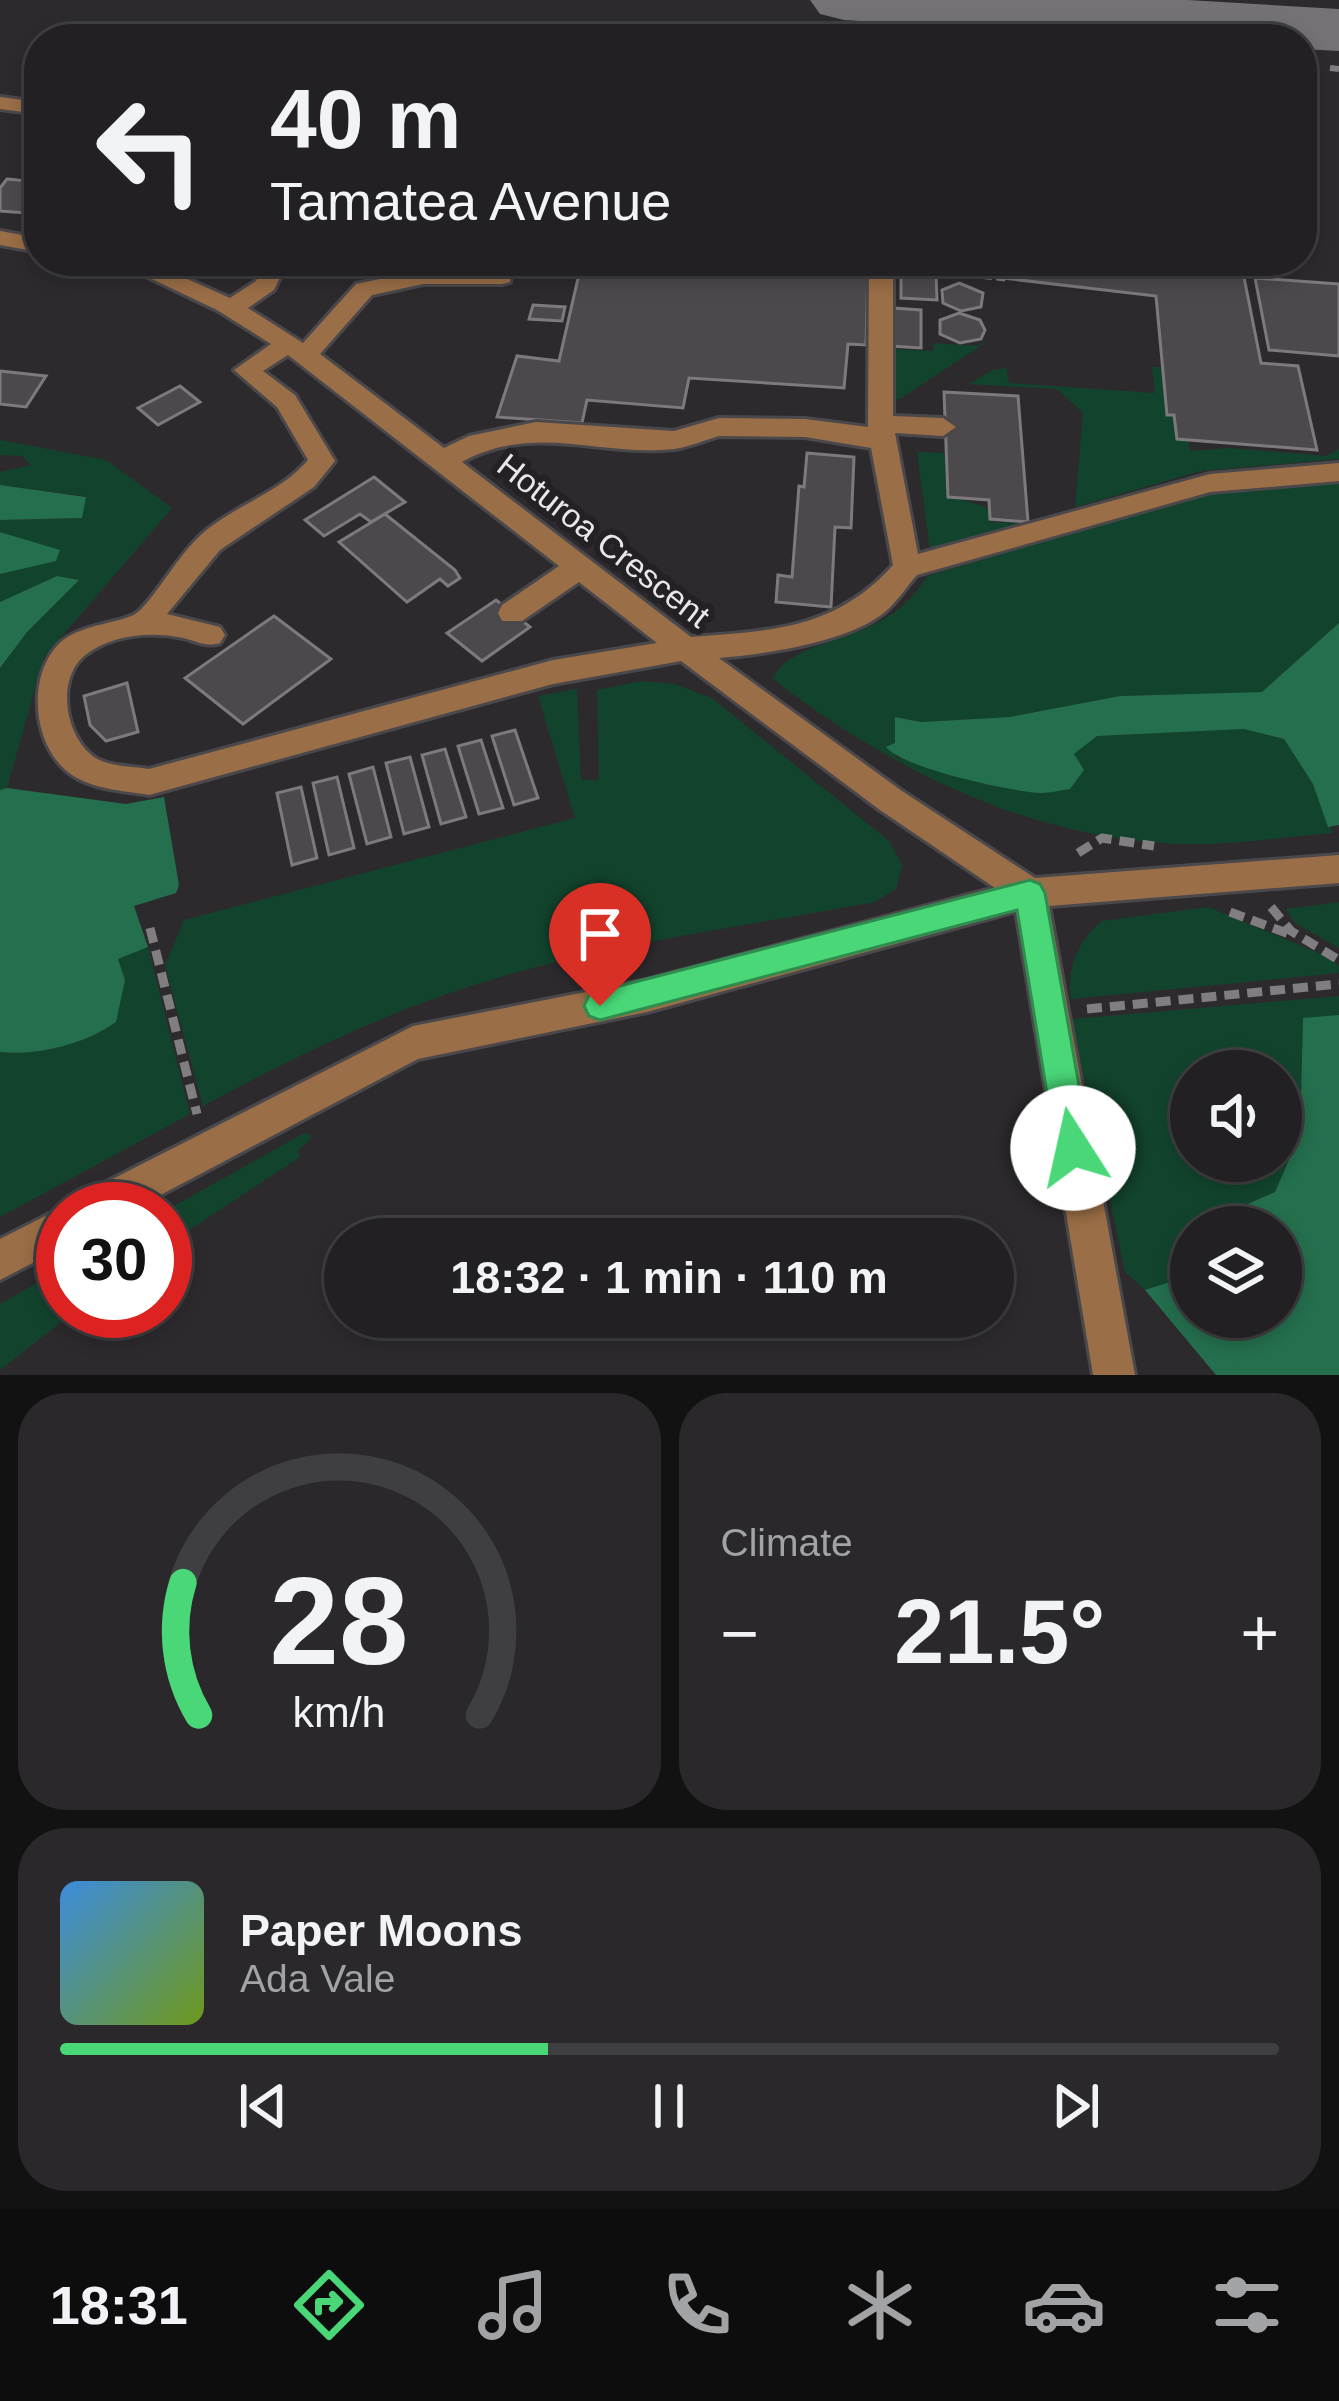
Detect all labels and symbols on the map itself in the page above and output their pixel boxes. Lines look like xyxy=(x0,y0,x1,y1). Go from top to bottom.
street label: Hoturoa Crescent xyxy=(490,446,717,635)
pin xyxy=(549,883,651,1006)
position arrow xyxy=(1010,1085,1136,1211)
speed limit sign: 30 xyxy=(36,1182,192,1338)

